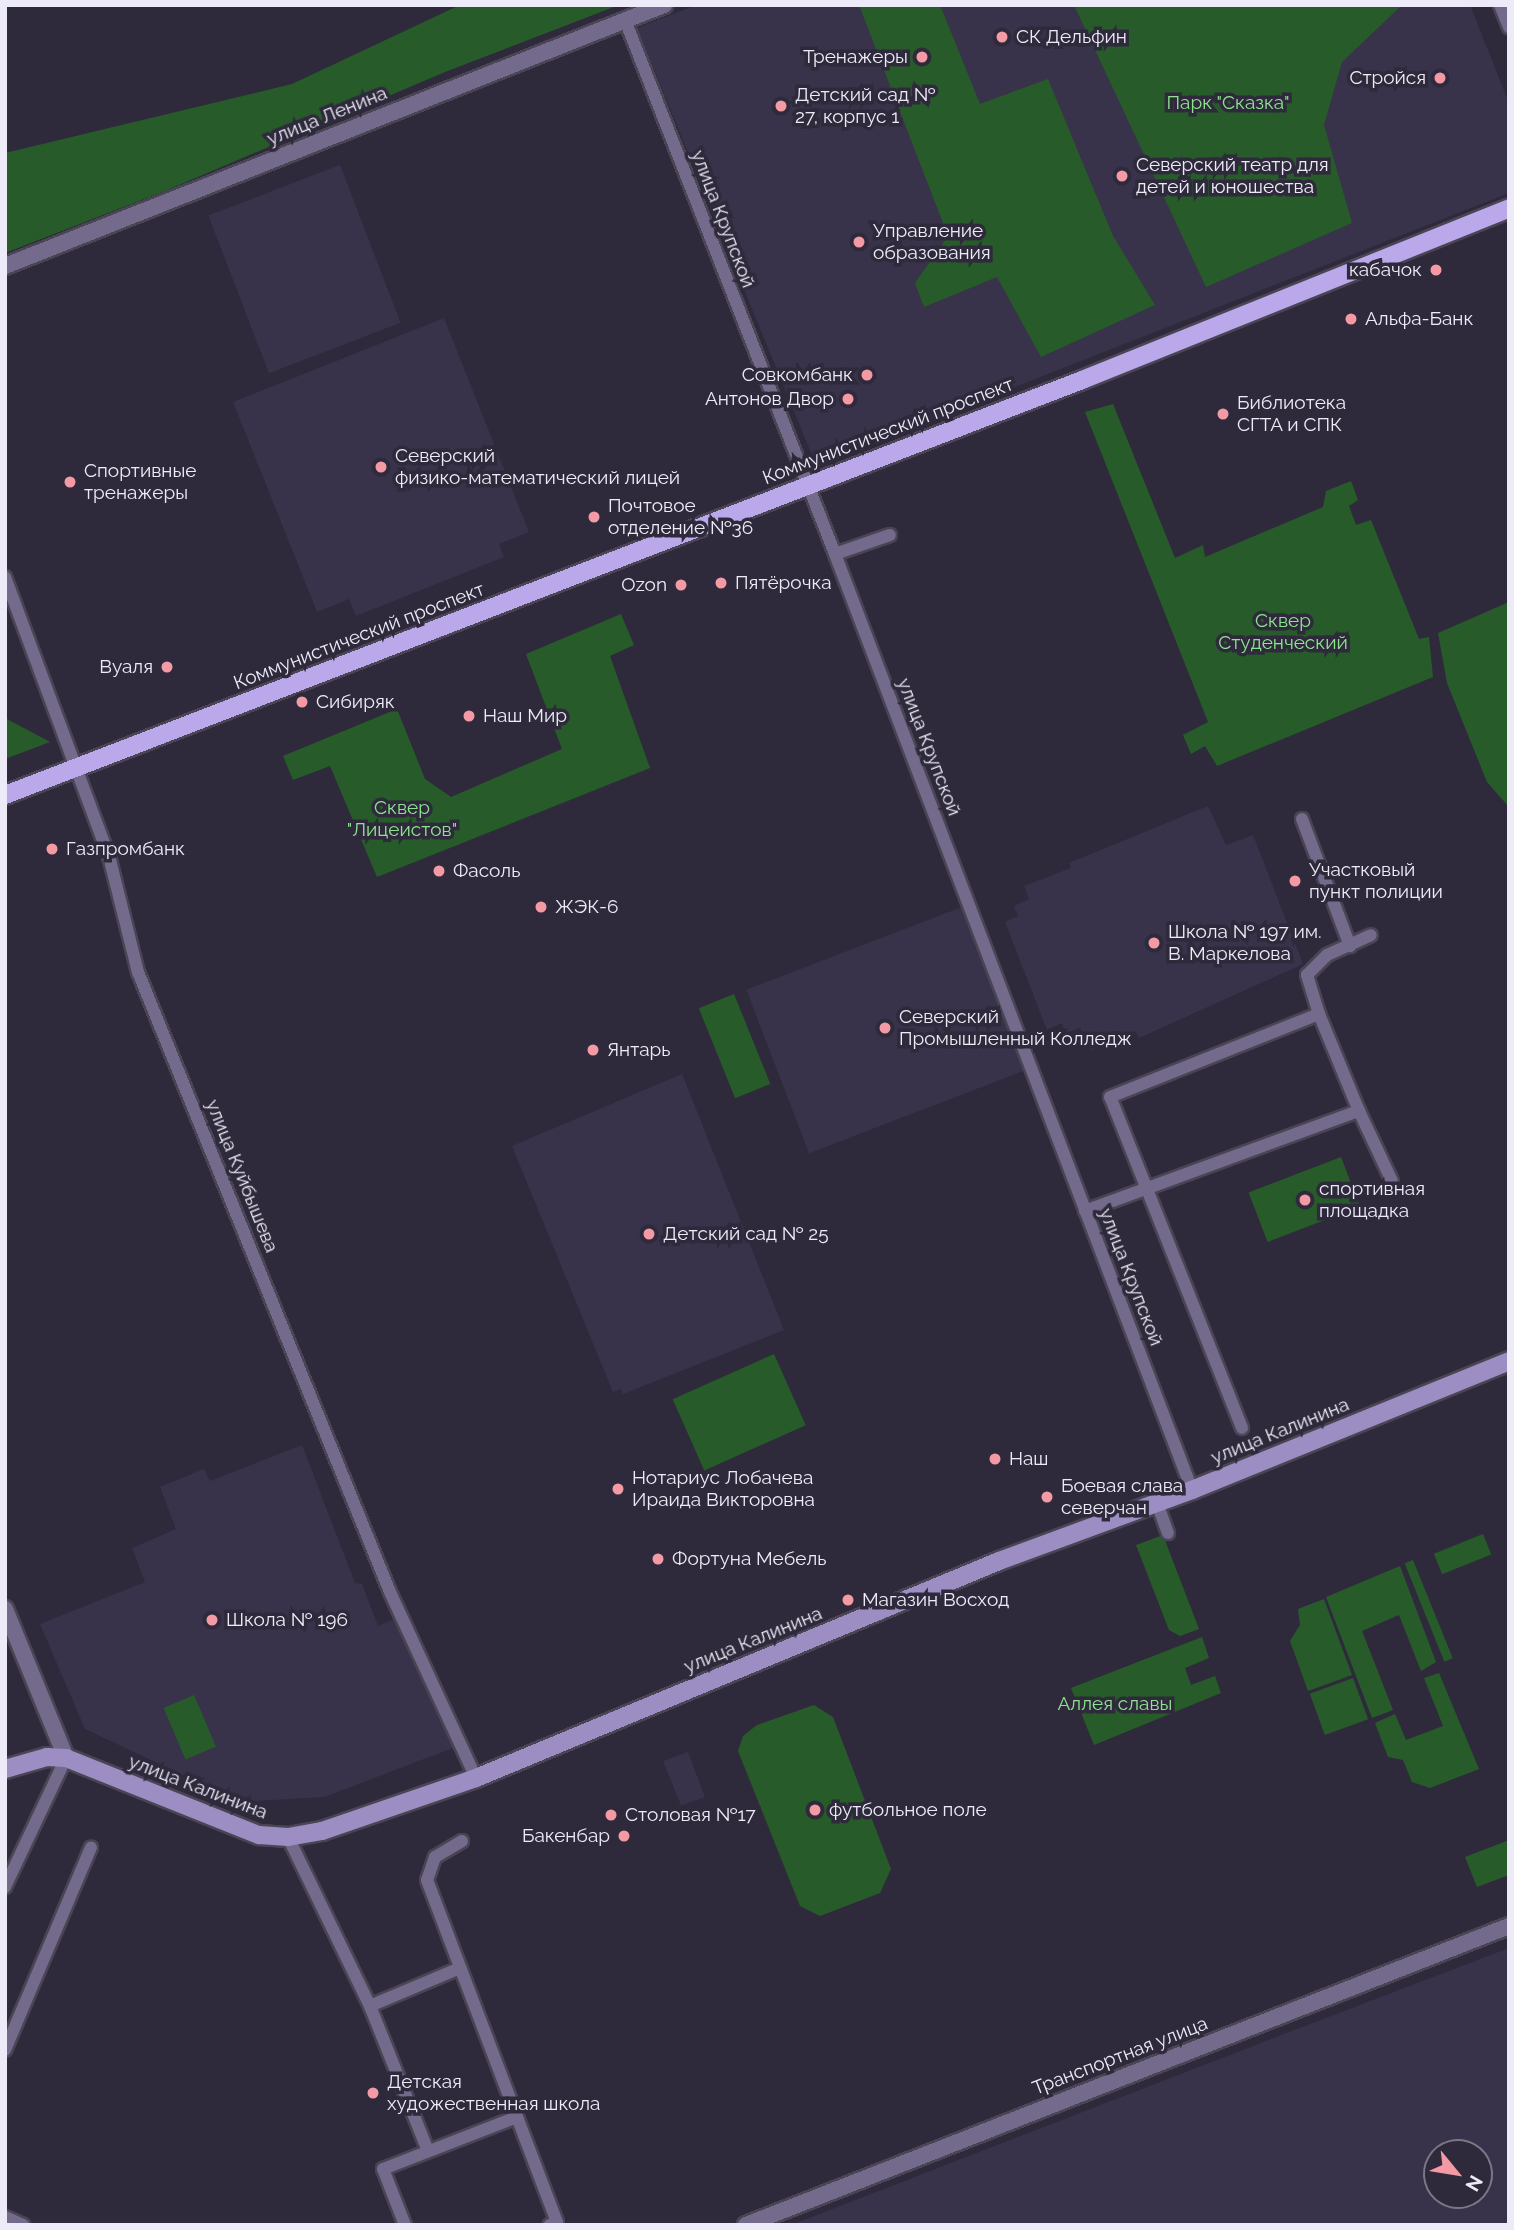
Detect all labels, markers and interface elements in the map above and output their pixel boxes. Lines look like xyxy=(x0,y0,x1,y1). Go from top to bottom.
place label: СК Дельфин xyxy=(1016,26,1127,48)
marker: СК Дельфин xyxy=(994,29,1010,45)
place label: Тренажеры xyxy=(803,46,908,68)
marker: Тренажеры xyxy=(914,49,930,65)
place label: Стройся xyxy=(1349,67,1426,89)
marker: Стройся xyxy=(1432,70,1448,86)
street label: улица Ленина xyxy=(264,82,390,150)
place label: Детский сад № 27, корпус 1 xyxy=(795,84,935,128)
park label: Парк "Сказка" xyxy=(1166,92,1290,114)
marker: Детский сад № 27, корпус 1 xyxy=(773,98,789,114)
street label: улица Крупской xyxy=(686,147,760,291)
place label: Северский театр для детей и юношества xyxy=(1136,154,1329,198)
marker: Северский театр для детей и юношества xyxy=(1114,168,1130,184)
place label: Управление образования xyxy=(873,220,991,264)
marker: Управление образования xyxy=(851,234,867,250)
place label: кабачок xyxy=(1349,259,1422,281)
marker: кабачок xyxy=(1428,262,1444,278)
place label: Альфа-Банк xyxy=(1365,308,1473,330)
marker: Альфа-Банк xyxy=(1343,311,1359,327)
place label: Совкомбанк xyxy=(742,364,853,386)
marker: Совкомбанк xyxy=(859,367,875,383)
street label: Коммунистический проспект xyxy=(759,373,1017,489)
place label: Антонов Двор xyxy=(705,388,834,410)
marker: Антонов Двор xyxy=(840,391,856,407)
place label: Библиотека СГТА и СПК xyxy=(1237,392,1346,436)
marker: Библиотека СГТА и СПК xyxy=(1215,406,1231,422)
place label: Северский физико-математический лицей xyxy=(395,445,680,489)
marker: Северский физико-математический лицей xyxy=(373,459,389,475)
place label: Спортивные тренажеры xyxy=(84,460,196,504)
marker: Спортивные тренажеры xyxy=(62,474,78,490)
place label: Почтовое отделение №36 xyxy=(608,495,753,539)
marker: Почтовое отделение №36 xyxy=(586,509,602,525)
place label: Пятёрочка xyxy=(735,572,832,594)
place label: Ozon xyxy=(621,574,667,596)
marker: Пятёрочка xyxy=(713,575,729,591)
marker: Ozon xyxy=(673,577,689,593)
street label: Коммунистический проспект xyxy=(230,578,488,694)
park label: Сквер Студенческий xyxy=(1218,610,1348,654)
place label: Вуаля xyxy=(99,656,153,678)
marker: Вуаля xyxy=(159,659,175,675)
street label: улица Крупской xyxy=(892,675,966,819)
place label: Сибиряк xyxy=(316,691,395,713)
marker: Сибиряк xyxy=(294,694,310,710)
place label: Наш Мир xyxy=(483,705,567,727)
marker: Наш Мир xyxy=(461,708,477,724)
park label: Сквер "Лицеистов" xyxy=(347,797,457,841)
place label: Газпромбанк xyxy=(66,838,185,860)
marker: Газпромбанк xyxy=(44,841,60,857)
place label: Участковый пункт полиции xyxy=(1309,859,1443,903)
place label: Фасоль xyxy=(453,860,520,882)
marker: Фасоль xyxy=(431,863,447,879)
marker: Участковый пункт полиции xyxy=(1287,873,1303,889)
place label: ЖЭК-6 xyxy=(555,896,618,918)
marker: ЖЭК-6 xyxy=(533,899,549,915)
place label: Школа № 197 им. В. Маркелова xyxy=(1168,921,1322,965)
marker: Школа № 197 им. В. Маркелова xyxy=(1146,935,1162,951)
place label: Северский Промышленный Колледж xyxy=(899,1006,1132,1050)
marker: Северский Промышленный Колледж xyxy=(877,1020,893,1036)
place label: Янтарь xyxy=(607,1039,671,1061)
marker: Янтарь xyxy=(585,1042,601,1058)
street label: улица Куйбышева xyxy=(201,1096,283,1256)
place label: спортивная площадка xyxy=(1319,1178,1425,1222)
marker: спортивная площадка xyxy=(1297,1192,1313,1208)
street label: улица Крупской xyxy=(1094,1205,1168,1349)
place label: Детский сад № 25 xyxy=(663,1223,829,1245)
marker: Детский сад № 25 xyxy=(641,1226,657,1242)
street label: улица Калинина xyxy=(1208,1393,1352,1469)
place label: Наш xyxy=(1009,1448,1048,1470)
marker: Наш xyxy=(987,1451,1003,1467)
place label: Нотариус Лобачева Ираида Викторовна xyxy=(632,1467,815,1511)
place label: Боевая слава северчан xyxy=(1061,1475,1183,1519)
marker: Нотариус Лобачева Ираида Викторовна xyxy=(610,1481,626,1497)
marker: Боевая слава северчан xyxy=(1039,1489,1055,1505)
place label: Фортуна Мебель xyxy=(672,1548,827,1570)
marker: Фортуна Мебель xyxy=(650,1551,666,1567)
place label: Магазин Восход xyxy=(862,1589,1009,1611)
marker: Магазин Восход xyxy=(840,1592,856,1608)
street label: улица Калинина xyxy=(681,1602,825,1678)
place label: Школа № 196 xyxy=(226,1609,348,1631)
marker: Школа № 196 xyxy=(204,1612,220,1628)
park label: Аллея славы xyxy=(1058,1693,1172,1715)
street label: улица Калинина xyxy=(125,1750,271,1824)
place label: футбольное поле xyxy=(829,1799,987,1821)
marker: футбольное поле xyxy=(807,1802,823,1818)
place label: Столовая №17 xyxy=(625,1804,756,1826)
marker: Столовая №17 xyxy=(603,1807,619,1823)
place label: Бакенбар xyxy=(522,1825,610,1847)
marker: Бакенбар xyxy=(616,1828,632,1844)
street label: Транспортная улица xyxy=(1029,2012,1211,2100)
place label: Детская художественная школа xyxy=(387,2071,600,2115)
marker: Детская художественная школа xyxy=(365,2085,381,2101)
north arrow xyxy=(1423,2139,1493,2209)
text: N xyxy=(1461,2172,1488,2195)

